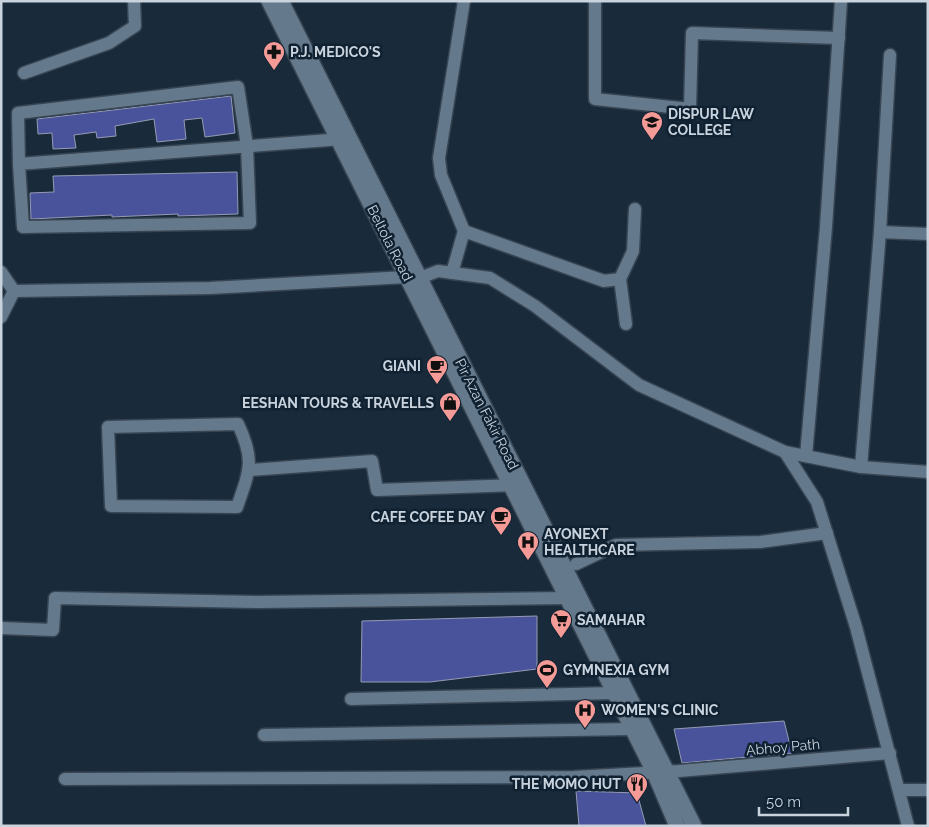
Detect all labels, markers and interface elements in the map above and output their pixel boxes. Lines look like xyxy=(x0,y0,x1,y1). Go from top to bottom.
pharmacy icon: P.J. MEDICO'S xyxy=(262,40,286,71)
place label: P.J. MEDICO'S xyxy=(290,44,381,60)
place label: DISPUR LAW COLLEGE xyxy=(668,106,754,138)
school or university icon: DISPUR LAW COLLEGE xyxy=(640,110,664,141)
street label: Beltola Road xyxy=(364,202,416,284)
cafe icon: GIANI xyxy=(425,354,449,385)
street label: Pir Azan Fakir Road xyxy=(452,356,522,472)
place label: GIANI xyxy=(383,358,421,374)
shop icon: EESHAN TOURS & TRAVELLS xyxy=(438,391,462,422)
place label: EESHAN TOURS & TRAVELLS xyxy=(242,395,434,411)
cafe icon: CAFE COFEE DAY xyxy=(489,505,513,536)
place label: CAFE COFEE DAY xyxy=(371,509,486,525)
place label: AYONEXT HEALTHCARE xyxy=(544,526,635,558)
hospital icon: AYONEXT HEALTHCARE xyxy=(516,530,540,561)
supermarket icon: SAMAHAR xyxy=(549,608,573,639)
place label: SAMAHAR xyxy=(577,612,646,628)
sports icon: GYMNEXIA GYM xyxy=(535,658,559,689)
place label: GYMNEXIA GYM xyxy=(563,662,669,678)
hospital icon: WOMEN'S CLINIC xyxy=(573,698,597,729)
place label: WOMEN'S CLINIC xyxy=(601,702,719,718)
street label: Abhoy Path xyxy=(745,736,821,758)
restaurant icon: THE MOMO HUT xyxy=(625,772,649,803)
place label: THE MOMO HUT xyxy=(512,776,621,792)
scale bar xyxy=(759,784,848,816)
text: 50 m xyxy=(766,793,801,811)

